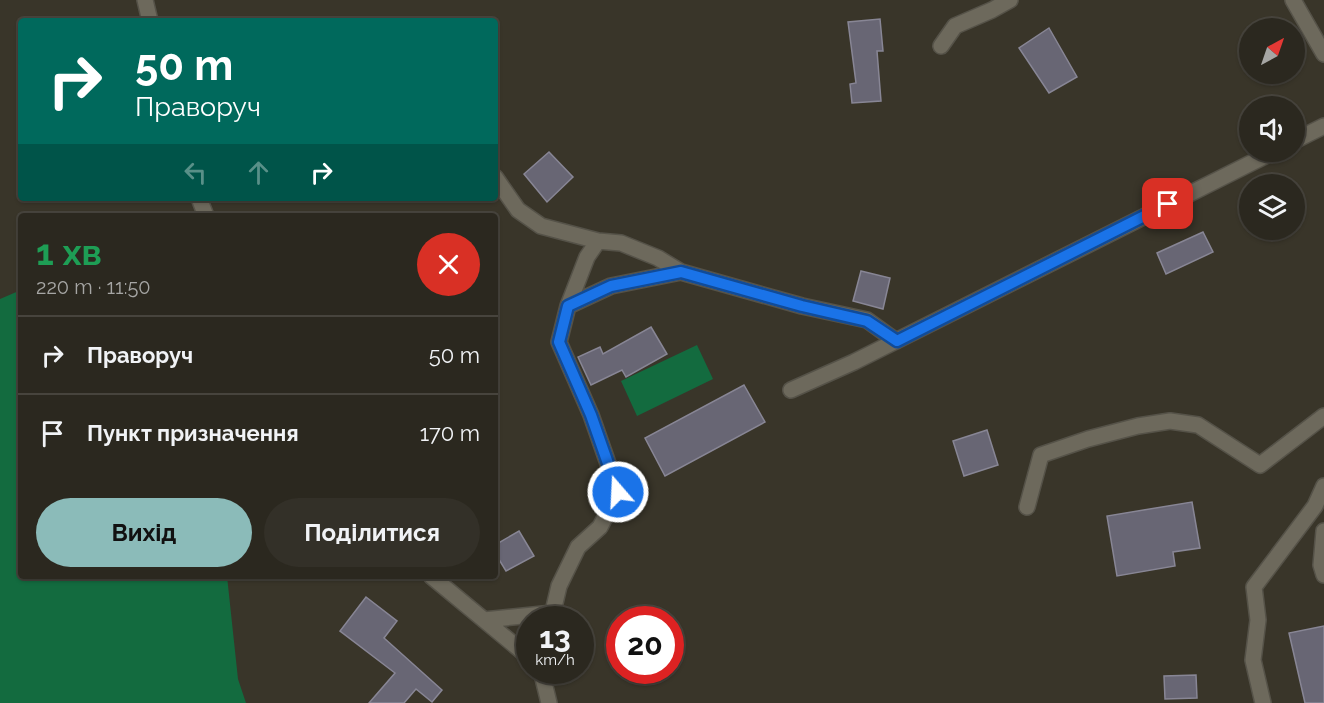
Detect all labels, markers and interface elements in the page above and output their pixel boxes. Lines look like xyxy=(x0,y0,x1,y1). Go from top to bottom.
north arrow xyxy=(1239,18,1305,84)
map controls xyxy=(1239,18,1305,240)
text: 50 m xyxy=(135,41,233,90)
icon: right xyxy=(36,42,114,120)
text: Праворуч xyxy=(135,91,261,122)
button: sound xyxy=(1239,96,1305,162)
icon: left xyxy=(179,156,212,189)
icon: ahead xyxy=(242,156,275,189)
icon: right xyxy=(305,156,338,189)
button: layers xyxy=(1239,174,1305,240)
pin xyxy=(1142,178,1193,229)
icon: arrive xyxy=(1151,187,1184,220)
text: 1 хв xyxy=(36,231,102,273)
button: close xyxy=(417,233,480,296)
text: 220 m · 11:50 xyxy=(36,275,151,299)
icon: right xyxy=(36,339,69,372)
text: Праворуч xyxy=(87,342,193,368)
text: 50 m xyxy=(429,342,480,368)
icon: arrive xyxy=(36,417,69,450)
text: Пункт призначення xyxy=(87,420,299,446)
text: 170 m xyxy=(420,420,480,446)
position arrow xyxy=(586,460,650,524)
button: Вихід xyxy=(36,498,252,567)
button: Поділитися xyxy=(264,498,480,567)
speed limit sign: 20 xyxy=(606,606,684,684)
text: 13 xyxy=(539,620,571,655)
text: km/h xyxy=(535,651,575,669)

